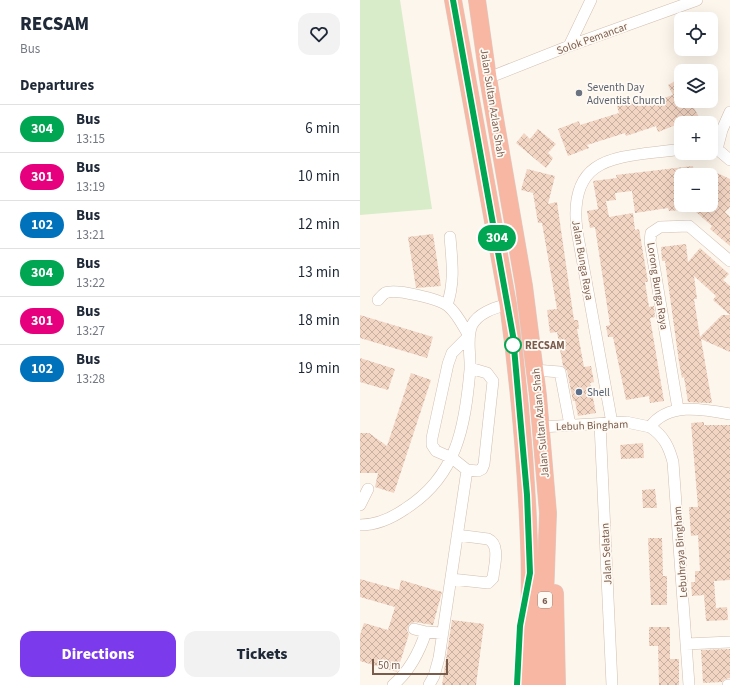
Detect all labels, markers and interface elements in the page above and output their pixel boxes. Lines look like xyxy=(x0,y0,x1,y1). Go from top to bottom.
text: RECSAM xyxy=(20,11,89,38)
map controls xyxy=(674,12,718,212)
button: locate xyxy=(674,12,718,56)
button: heart xyxy=(298,13,340,55)
street label: Solok Pemancar xyxy=(555,19,630,58)
text: Bus xyxy=(20,40,40,58)
street label: Jalan Sultan Azlan Shah xyxy=(477,48,509,159)
button: layers xyxy=(674,64,718,108)
text: Departures xyxy=(20,75,94,96)
place label: Seventh Day Adventist Church xyxy=(587,80,665,108)
marker: Seventh Day Adventist Church xyxy=(574,88,584,98)
text: Bus xyxy=(76,109,100,130)
button: + xyxy=(674,116,718,160)
text: 6 min xyxy=(305,118,340,139)
text: 304 xyxy=(31,119,53,139)
text: 13:15 xyxy=(76,130,105,148)
text: Bus xyxy=(76,157,100,178)
text: 10 min xyxy=(298,166,340,187)
text: 301 xyxy=(31,167,53,187)
button: − xyxy=(674,168,718,212)
text: 13:19 xyxy=(76,178,105,196)
text: Bus xyxy=(76,205,100,226)
text: 12 min xyxy=(298,214,340,235)
text: 102 xyxy=(31,215,53,235)
street label: Jalan Bunga Raya xyxy=(568,219,597,301)
line badge: 304 xyxy=(474,225,520,251)
text: 13:21 xyxy=(76,226,105,244)
text: 304 xyxy=(486,228,508,248)
street label: Lorong Bunga Raya xyxy=(643,241,672,331)
text: Bus xyxy=(76,253,100,274)
text: 13 min xyxy=(298,262,340,283)
text: 304 xyxy=(31,263,53,283)
text: 13:22 xyxy=(76,274,105,292)
text: Bus xyxy=(76,301,100,322)
text: 18 min xyxy=(298,310,340,331)
text: 301 xyxy=(31,311,53,331)
text: 13:27 xyxy=(76,322,105,340)
marker: RECSAM xyxy=(504,336,522,354)
place label: RECSAM xyxy=(525,338,565,353)
text: Bus xyxy=(76,349,100,370)
text: 19 min xyxy=(298,358,340,379)
text: 102 xyxy=(31,359,53,379)
street label: Jalan Sultan Azlan Shah xyxy=(528,368,553,478)
text: 13:28 xyxy=(76,370,105,388)
place label: Shell xyxy=(587,385,610,400)
marker: Shell xyxy=(574,387,584,397)
street label: Lebuh Bingham xyxy=(556,417,628,434)
street label: Lebuhraya Bingham xyxy=(670,506,691,598)
street label: Jalan Selatan xyxy=(597,523,616,585)
road number: 6 xyxy=(538,592,552,608)
button: Directions xyxy=(20,631,176,677)
button: Tickets xyxy=(184,631,340,677)
scale bar xyxy=(372,657,448,676)
text: 50 m xyxy=(378,658,400,673)

